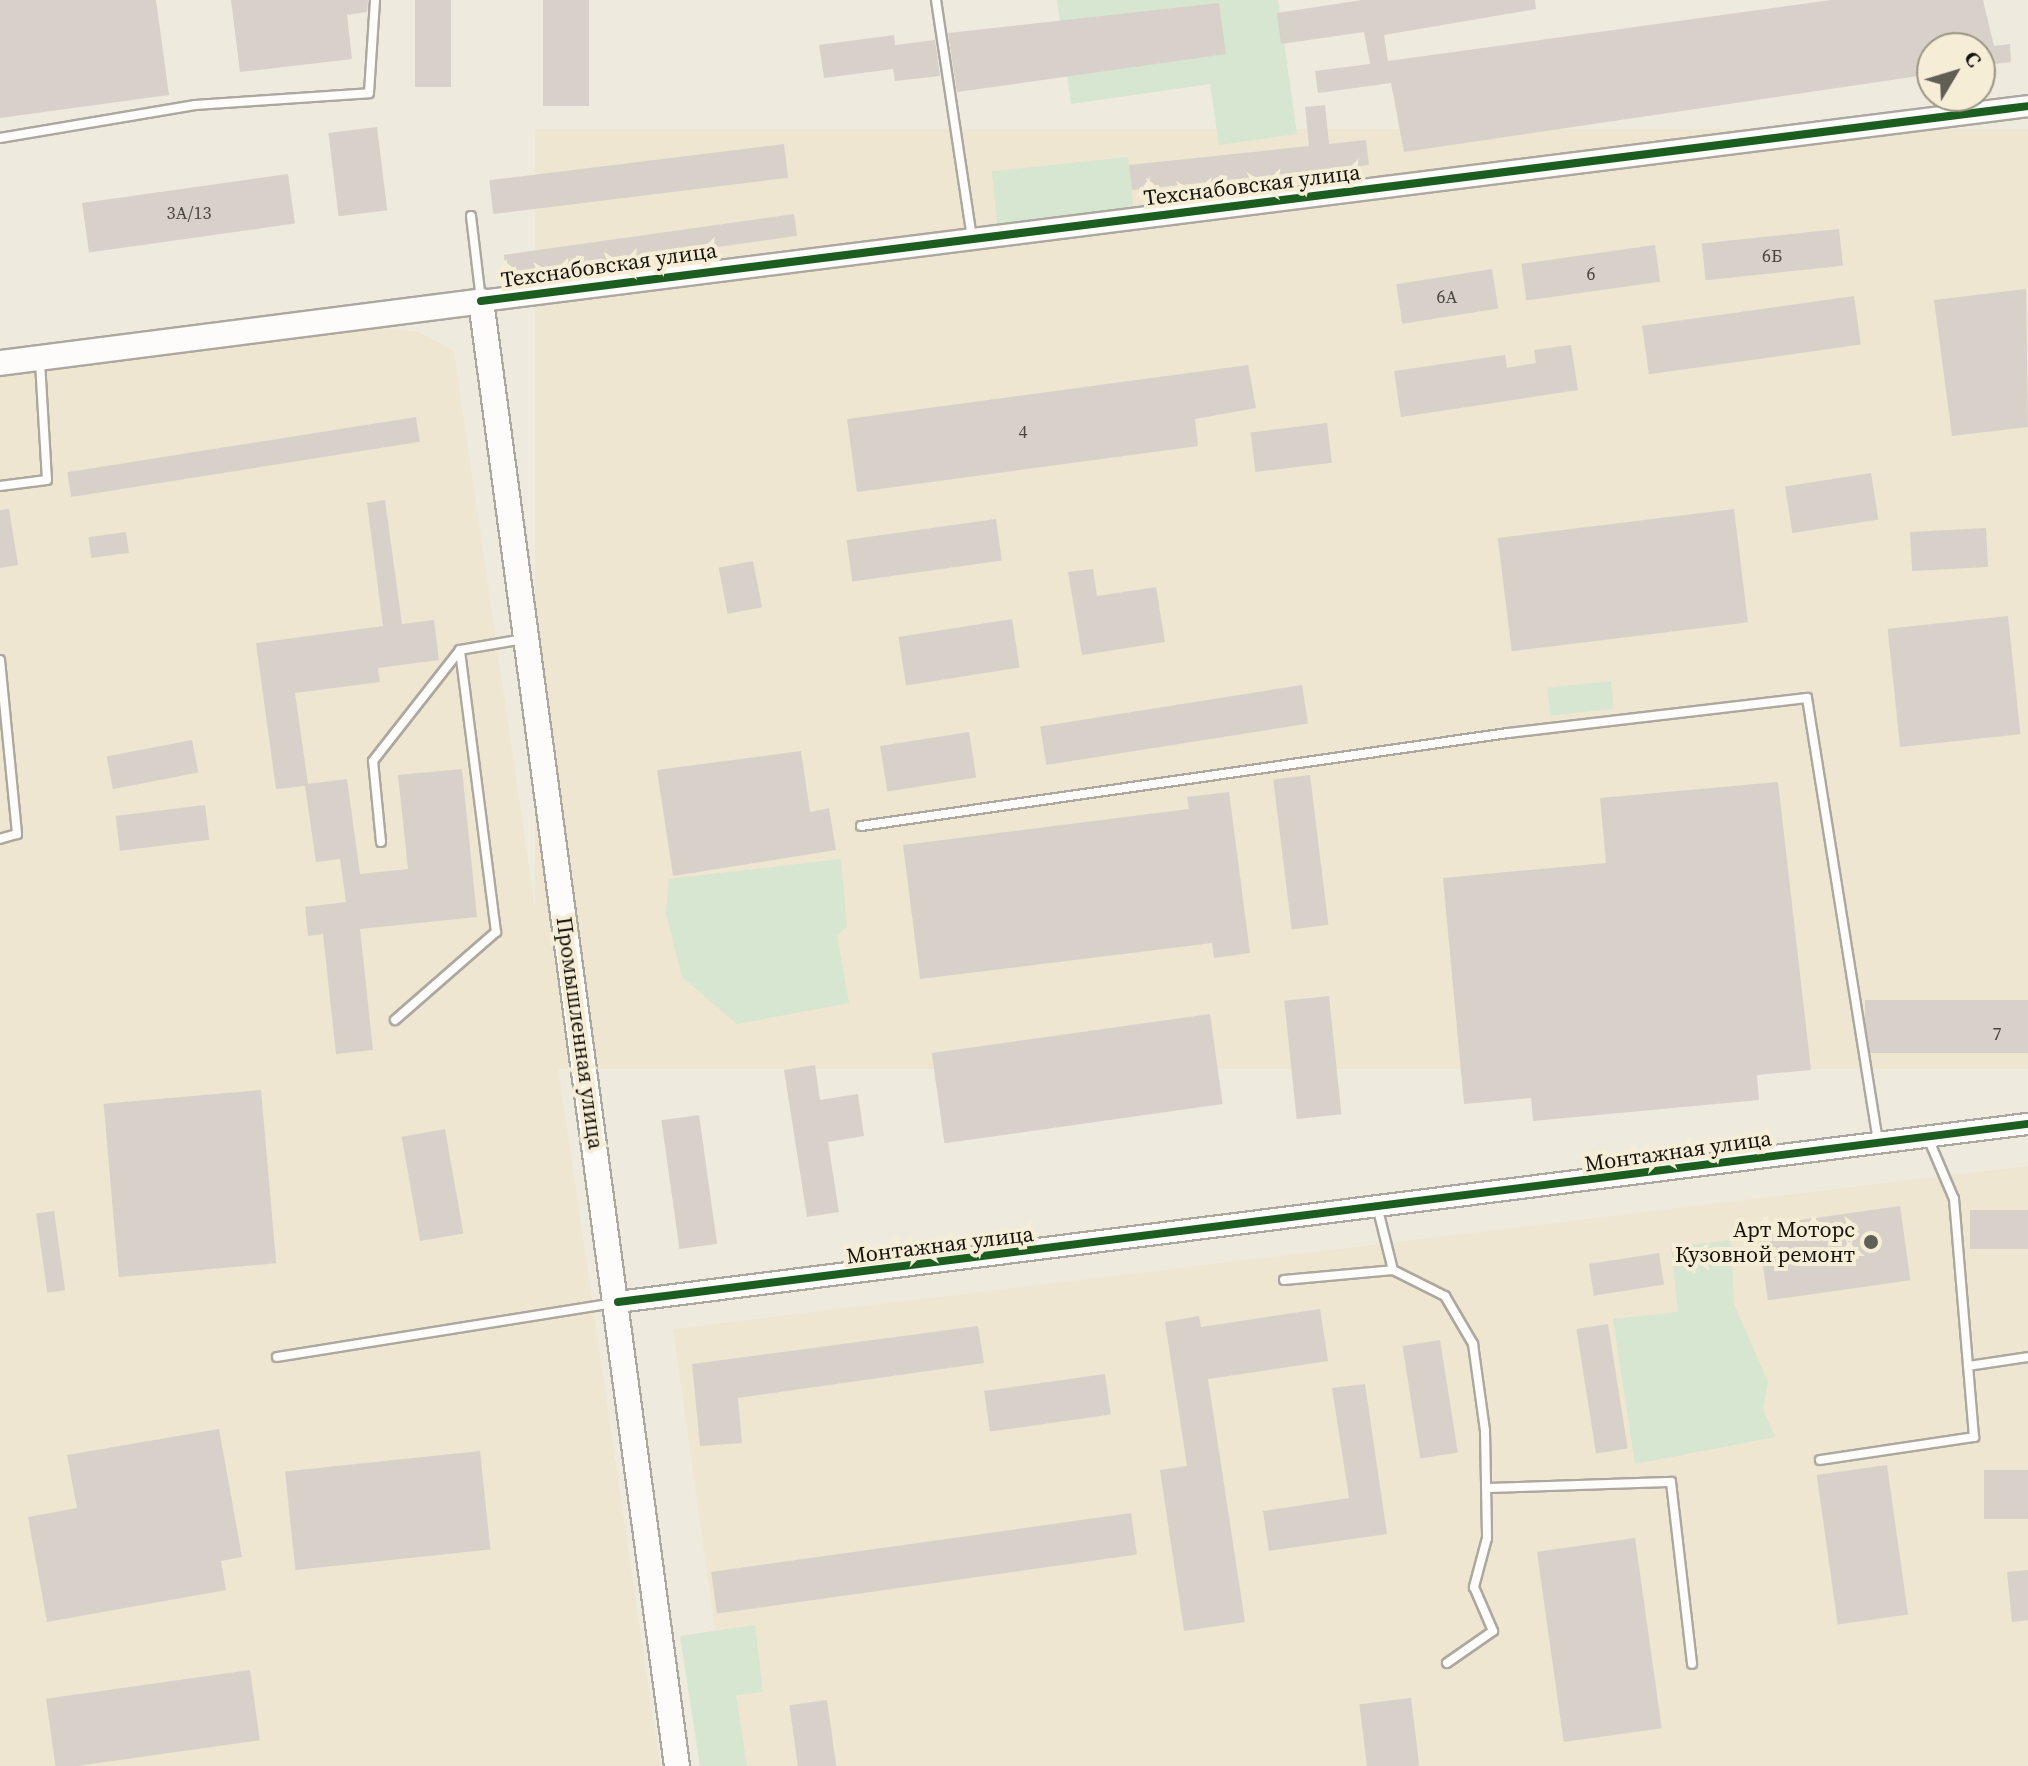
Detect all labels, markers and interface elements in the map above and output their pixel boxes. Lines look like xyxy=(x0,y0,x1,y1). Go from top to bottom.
north arrow xyxy=(1916,32,1996,112)
text: С xyxy=(1957,44,1989,73)
street label: Техснабовская улица xyxy=(1142,159,1362,211)
house number: 3А/13 xyxy=(167,202,211,224)
street label: Техснабовская улица xyxy=(499,237,719,293)
house number: 6Б xyxy=(1762,245,1782,267)
house number: 6 xyxy=(1587,263,1595,285)
house number: 6А xyxy=(1437,286,1457,308)
house number: 4 xyxy=(1019,421,1027,443)
street label: Промышленная улица xyxy=(551,915,609,1151)
house number: 7 xyxy=(1993,1023,2001,1045)
street label: Монтажная улица xyxy=(1583,1125,1773,1177)
place label: Арт Моторс Кузовной ремонт xyxy=(1675,1216,1855,1268)
street label: Монтажная улица xyxy=(845,1220,1035,1270)
marker: Арт Моторс Кузовной ремонт xyxy=(1862,1233,1880,1251)

